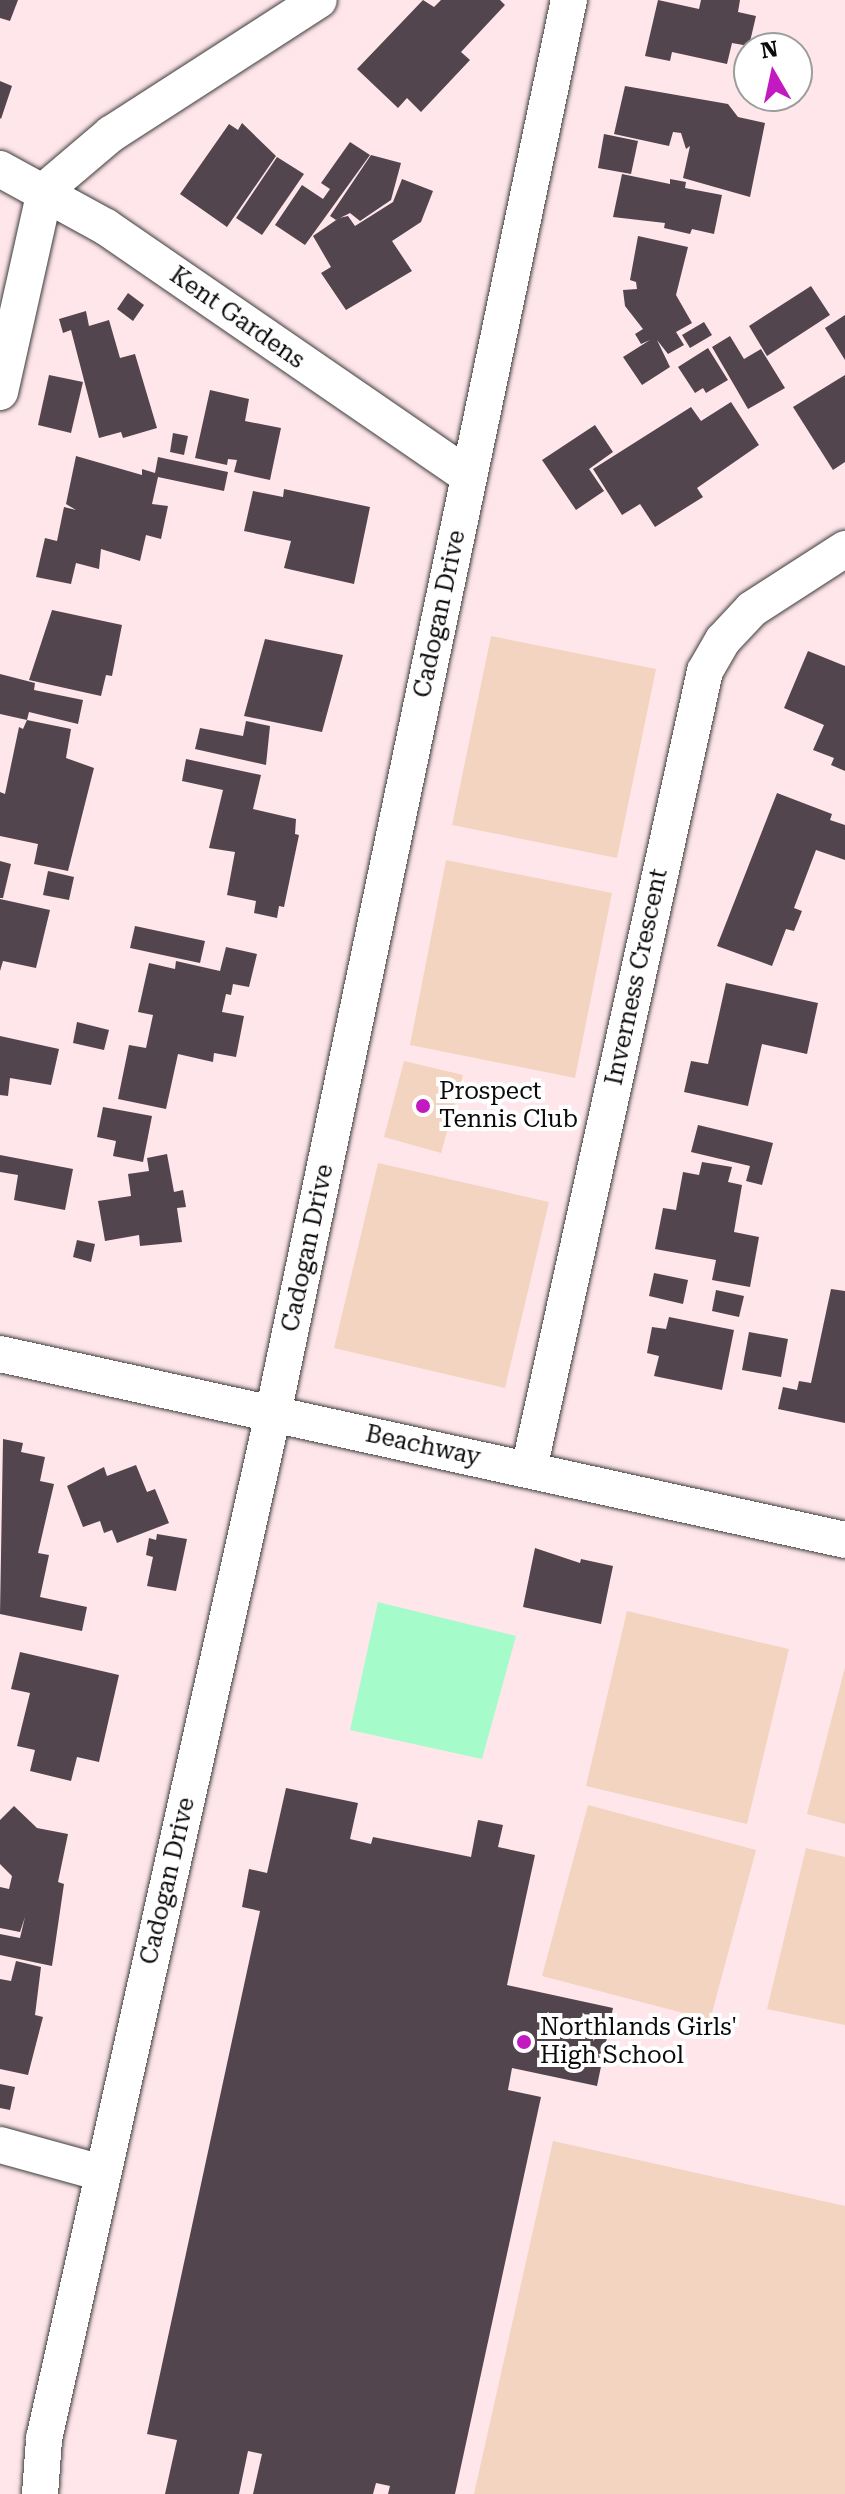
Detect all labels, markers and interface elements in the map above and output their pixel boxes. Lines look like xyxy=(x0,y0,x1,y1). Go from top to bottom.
north arrow xyxy=(733,32,813,112)
text: N xyxy=(759,36,780,63)
street label: Kent Gardens xyxy=(164,261,310,375)
street label: Cadogan Drive xyxy=(408,528,472,700)
street label: Inverness Crescent xyxy=(600,866,674,1088)
place label: Prospect Tennis Club xyxy=(439,1078,578,1134)
marker: Prospect Tennis Club xyxy=(414,1097,432,1115)
street label: Cadogan Drive xyxy=(276,1162,340,1334)
street label: Beachway xyxy=(363,1420,483,1472)
street label: Cadogan Drive xyxy=(135,1795,201,1967)
place label: Northlands Girls' High School xyxy=(540,2014,737,2070)
marker: Northlands Girls' High School xyxy=(515,2033,533,2051)

